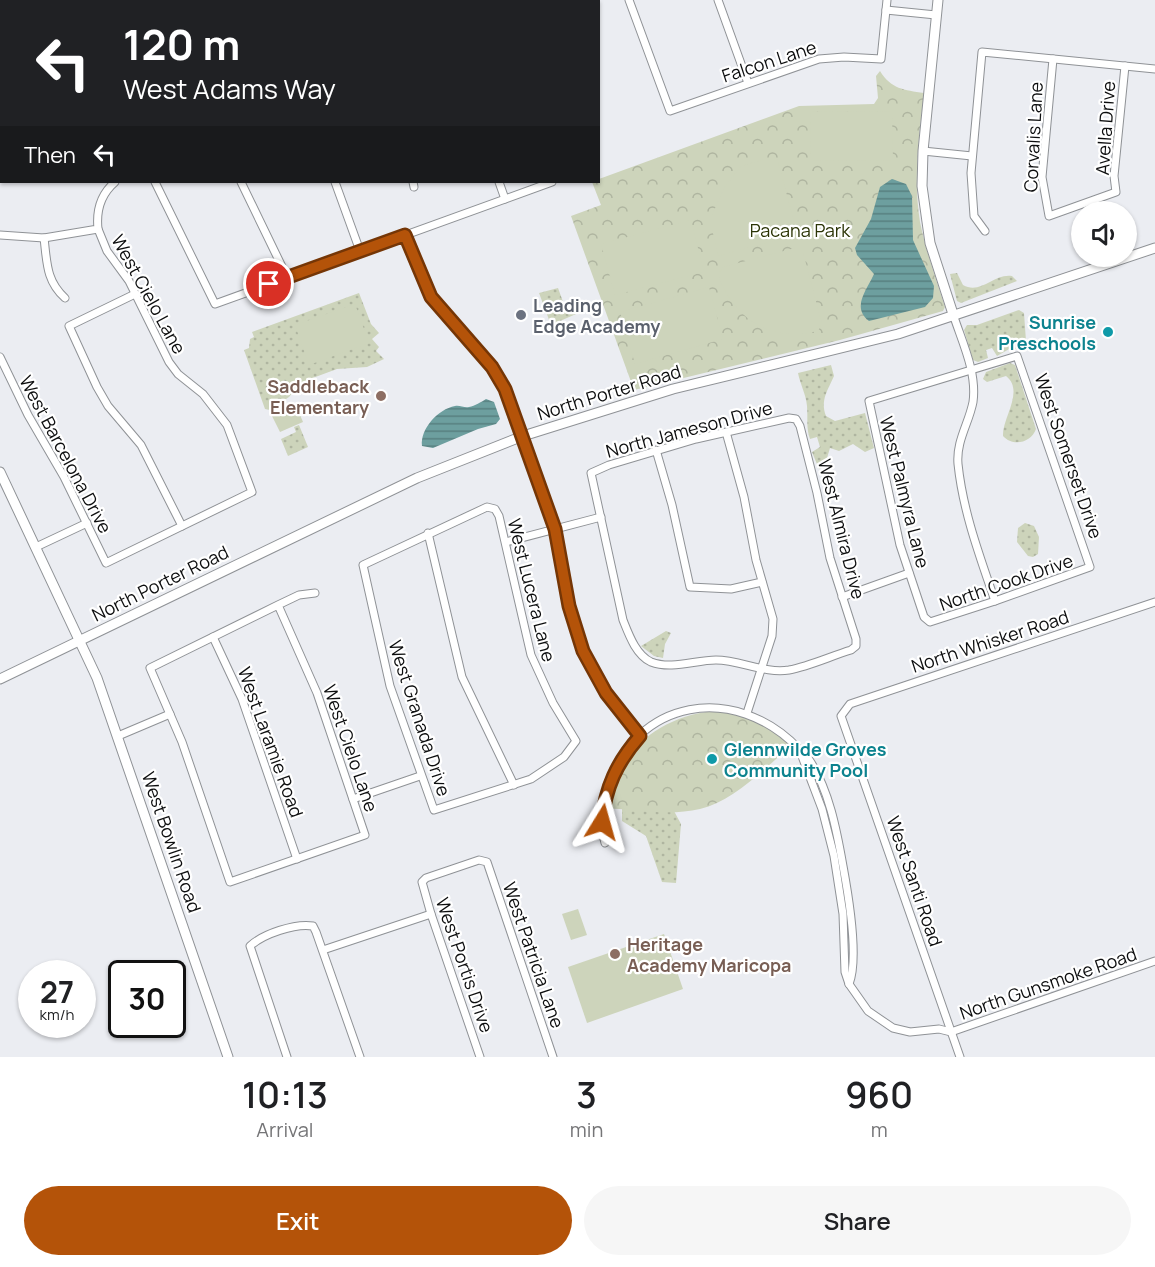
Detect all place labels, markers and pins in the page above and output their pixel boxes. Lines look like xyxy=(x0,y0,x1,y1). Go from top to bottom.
pin xyxy=(243,258,294,309)
place label: Leading Edge Academy xyxy=(533,293,660,338)
marker: Leading Edge Academy xyxy=(514,308,528,322)
place label: Sunrise Preschools xyxy=(998,310,1096,355)
marker: Sunrise Preschools xyxy=(1101,325,1115,339)
place label: Saddleback Elementary xyxy=(267,374,370,419)
marker: Saddleback Elementary xyxy=(374,389,388,403)
place label: Glennwilde Groves Community Pool xyxy=(724,737,887,782)
marker: Glennwilde Groves Community Pool xyxy=(705,752,719,766)
place label: Heritage Academy Maricopa xyxy=(627,932,791,977)
marker: Heritage Academy Maricopa xyxy=(608,947,622,961)

